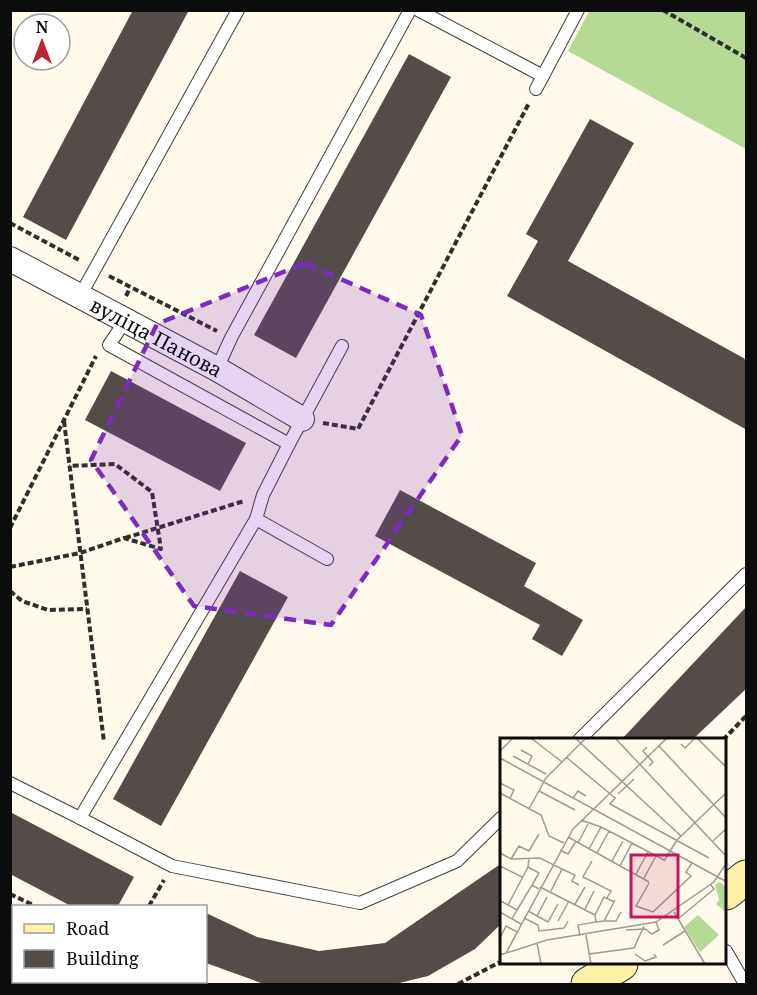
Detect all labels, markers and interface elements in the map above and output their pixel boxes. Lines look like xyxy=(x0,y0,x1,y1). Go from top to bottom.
north arrow xyxy=(12,12,72,72)
text: N xyxy=(36,16,49,38)
street label: вуліца Панова xyxy=(86,291,227,383)
inset map xyxy=(500,738,727,965)
legend xyxy=(12,905,207,983)
text: Road xyxy=(66,916,109,940)
text: Building xyxy=(66,946,139,970)

